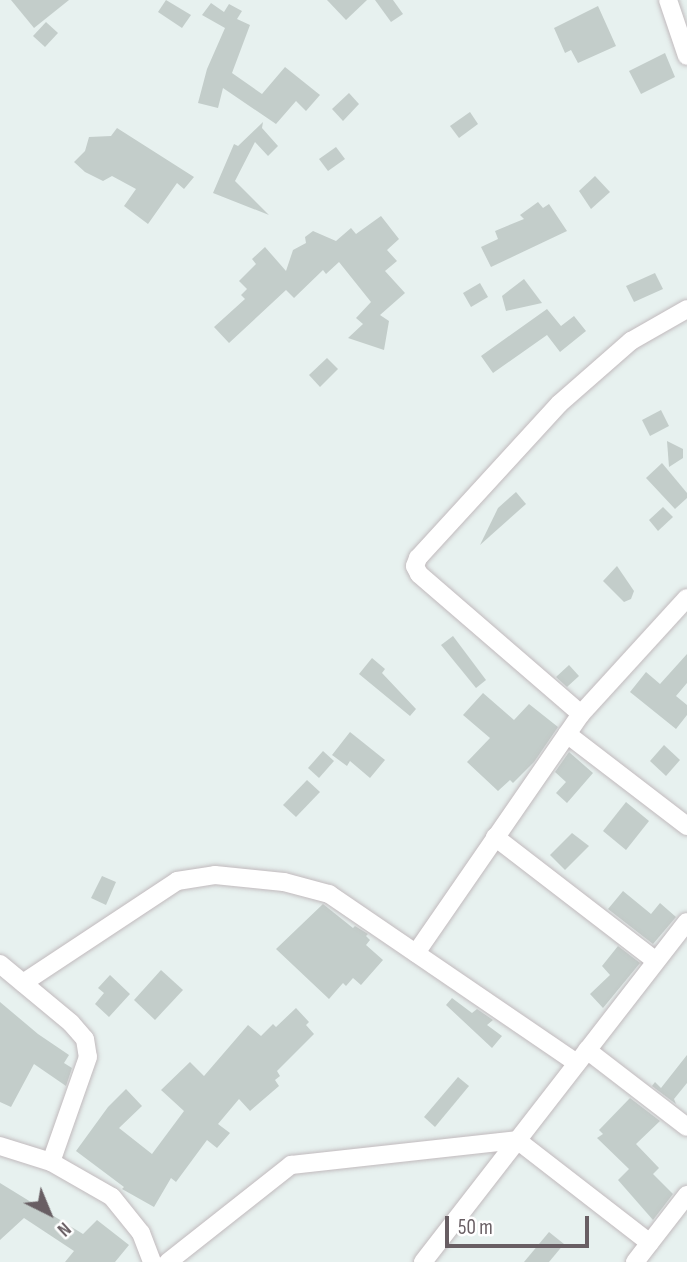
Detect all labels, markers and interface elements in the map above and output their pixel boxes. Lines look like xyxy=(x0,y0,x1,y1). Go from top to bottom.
north arrow xyxy=(14,1178,84,1248)
scale bar xyxy=(449,1202,592,1246)
text: 50 m xyxy=(458,1215,493,1240)
text: N xyxy=(52,1217,75,1241)

